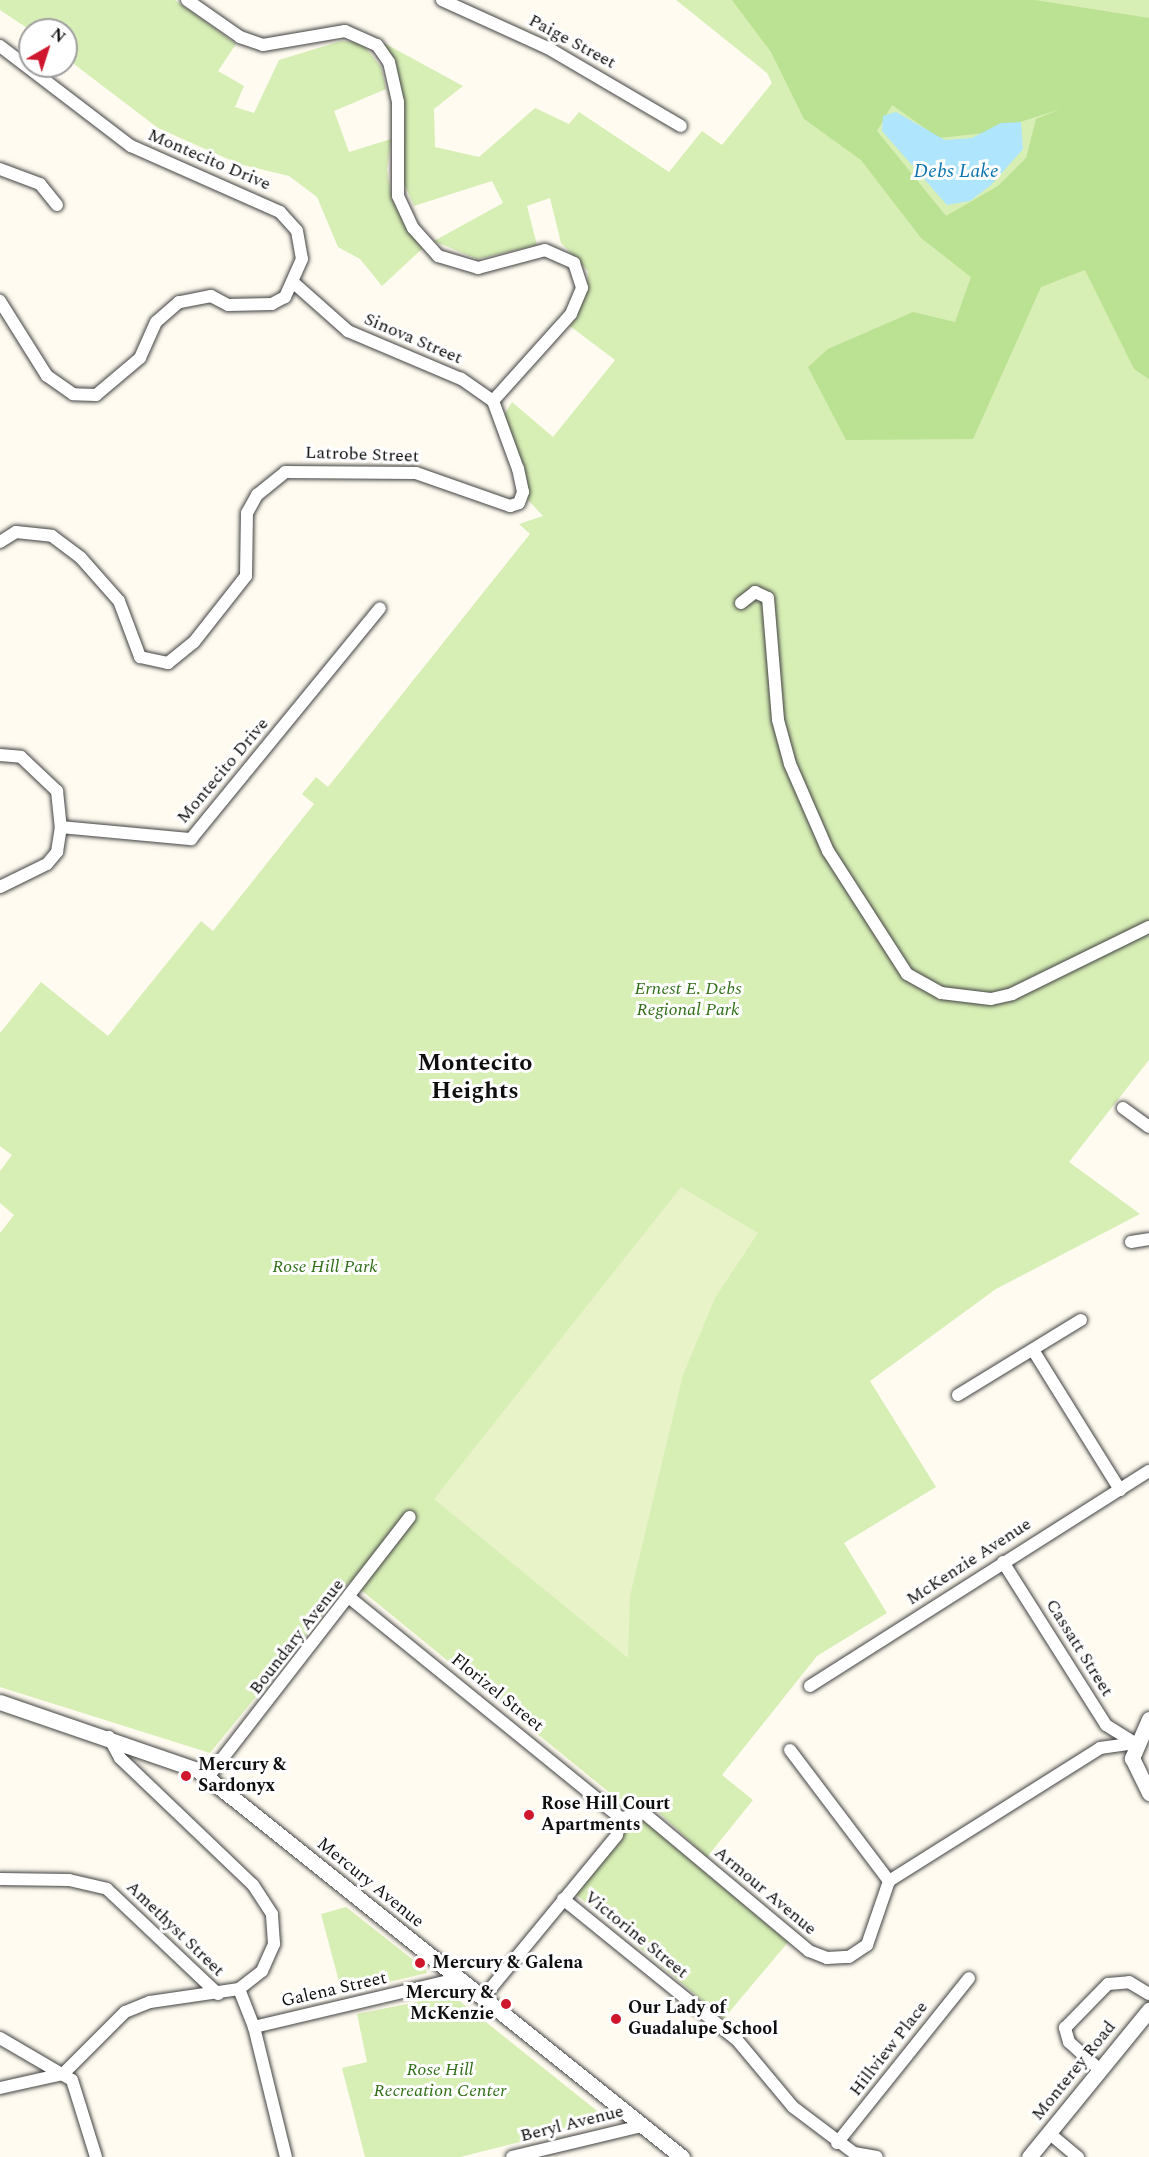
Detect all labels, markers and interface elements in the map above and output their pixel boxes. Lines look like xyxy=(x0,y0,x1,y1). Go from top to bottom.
street label: Paige Street xyxy=(525,10,619,74)
north arrow xyxy=(18,18,78,78)
text: N xyxy=(45,22,71,49)
street label: Montecito Drive xyxy=(144,124,274,196)
water label: Debs Lake xyxy=(913,159,999,183)
street label: Sinova Street xyxy=(361,309,465,369)
street label: Latrobe Street xyxy=(305,442,419,468)
street label: Montecito Drive xyxy=(172,714,274,828)
park label: Ernest E. Debs Regional Park xyxy=(634,979,742,1022)
district label: Montecito Heights xyxy=(417,1050,533,1106)
park label: Rose Hill Park xyxy=(272,1256,378,1278)
street label: McKenzie Avenue xyxy=(903,1514,1035,1610)
street label: Boundary Avenue xyxy=(245,1575,349,1699)
street label: Cassatt Street xyxy=(1041,1595,1117,1701)
street label: Florizel Street xyxy=(446,1649,548,1737)
place label: Mercury & Sardonyx xyxy=(198,1755,287,1798)
marker: Mercury & Sardonyx xyxy=(179,1769,193,1783)
place label: Rose Hill Court Apartments xyxy=(541,1794,670,1836)
marker: Rose Hill Court Apartments xyxy=(522,1808,536,1822)
street label: Mercury Avenue xyxy=(312,1833,428,1933)
street label: Armour Avenue xyxy=(709,1842,821,1940)
street label: Amethyst Street xyxy=(121,1877,229,1981)
street label: Victorine Street xyxy=(580,1887,692,1983)
place label: Mercury & Galena xyxy=(432,1952,583,1974)
marker: Mercury & Galena xyxy=(413,1956,427,1970)
street label: Galena Street xyxy=(279,1967,389,2013)
place label: Mercury & McKenzie xyxy=(405,1983,494,2026)
marker: Mercury & McKenzie xyxy=(499,1997,513,2011)
street label: Hillview Place xyxy=(845,1997,933,2101)
place label: Our Lady of Guadalupe School xyxy=(628,1998,778,2040)
marker: Our Lady of Guadalupe School xyxy=(609,2012,623,2026)
street label: Monterey Road xyxy=(1027,2017,1121,2125)
park label: Rose Hill Recreation Center xyxy=(374,2060,506,2102)
street label: Beryl Avenue xyxy=(518,2101,626,2147)

